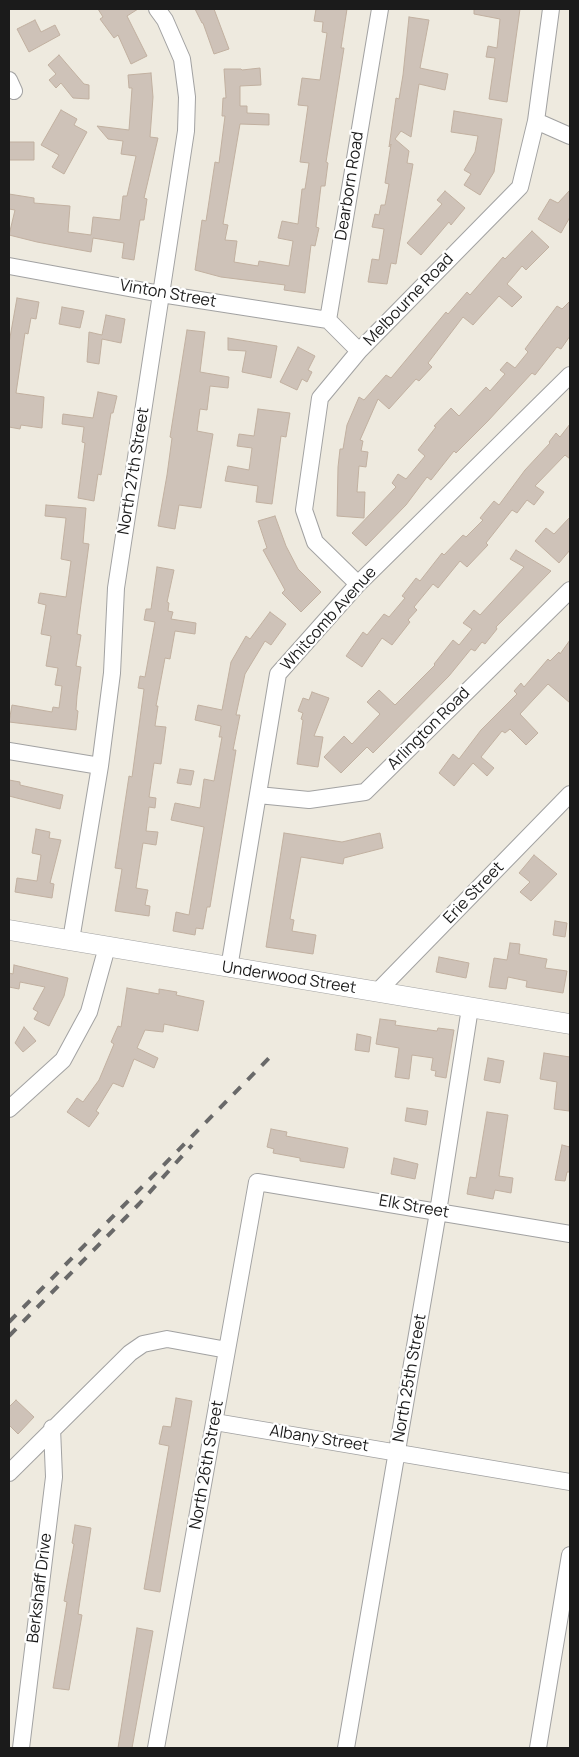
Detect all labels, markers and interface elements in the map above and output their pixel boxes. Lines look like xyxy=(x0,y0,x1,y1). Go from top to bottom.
street label: Dearborn Road xyxy=(332,130,368,242)
street label: Melbourne Road xyxy=(360,250,458,350)
street label: Vinton Street xyxy=(118,276,218,312)
street label: North 27th Street xyxy=(114,406,154,536)
street label: Whitcomb Avenue xyxy=(277,563,381,675)
street label: Arlington Road xyxy=(384,684,474,774)
street label: Erie Street xyxy=(440,858,508,928)
street label: Underwood Street xyxy=(220,958,358,998)
street label: Elk Street xyxy=(377,1191,451,1223)
street label: North 25th Street xyxy=(389,1312,431,1444)
street label: North 26th Street xyxy=(186,1399,228,1531)
street label: Albany Street xyxy=(268,1422,370,1456)
street label: Berkshaff Drive xyxy=(24,1532,56,1644)

